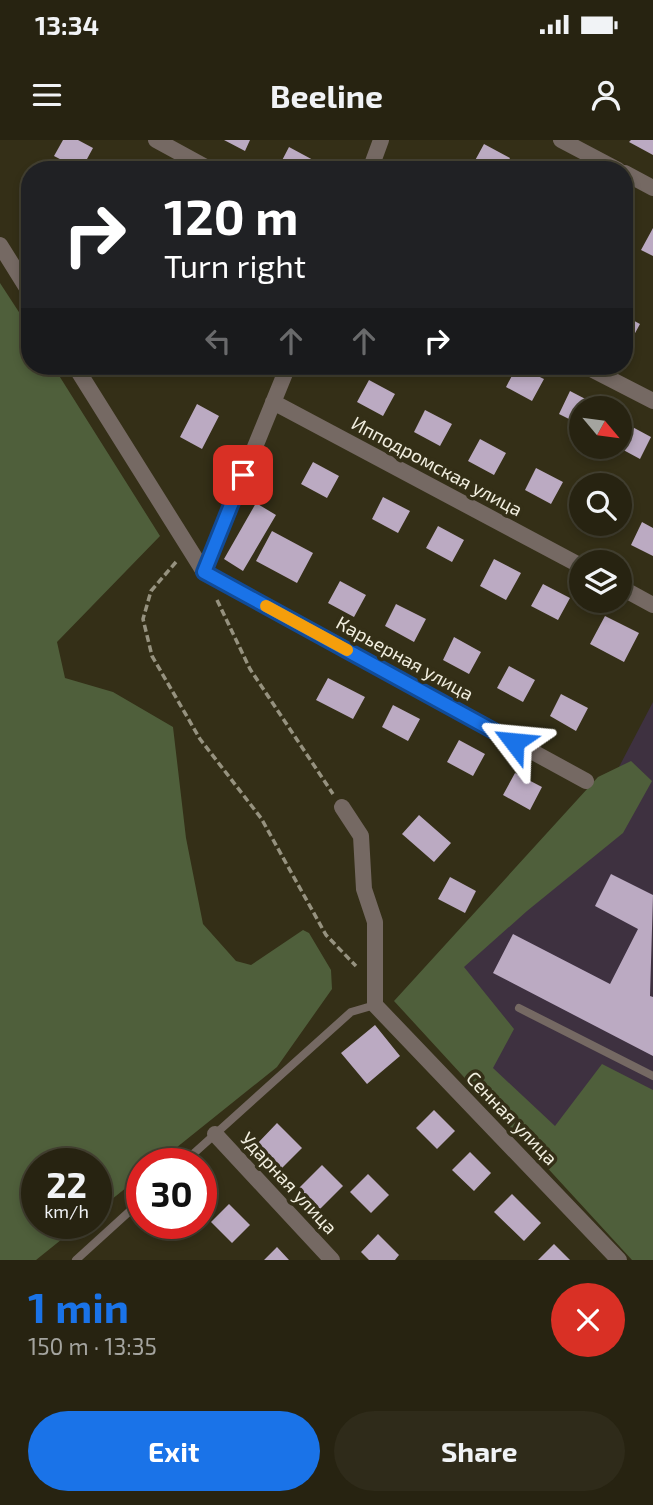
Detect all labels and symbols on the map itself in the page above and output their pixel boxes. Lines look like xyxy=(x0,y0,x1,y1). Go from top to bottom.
north arrow xyxy=(569,396,632,458)
street label: Ипподромская улица xyxy=(347,411,527,521)
pin xyxy=(213,445,273,505)
street label: Карьерная улица xyxy=(332,610,478,706)
position arrow xyxy=(477,705,551,779)
street label: Сенная улица xyxy=(461,1066,563,1170)
street label: Ударная улица xyxy=(236,1127,342,1239)
speed limit sign: 30 xyxy=(126,1148,217,1239)

